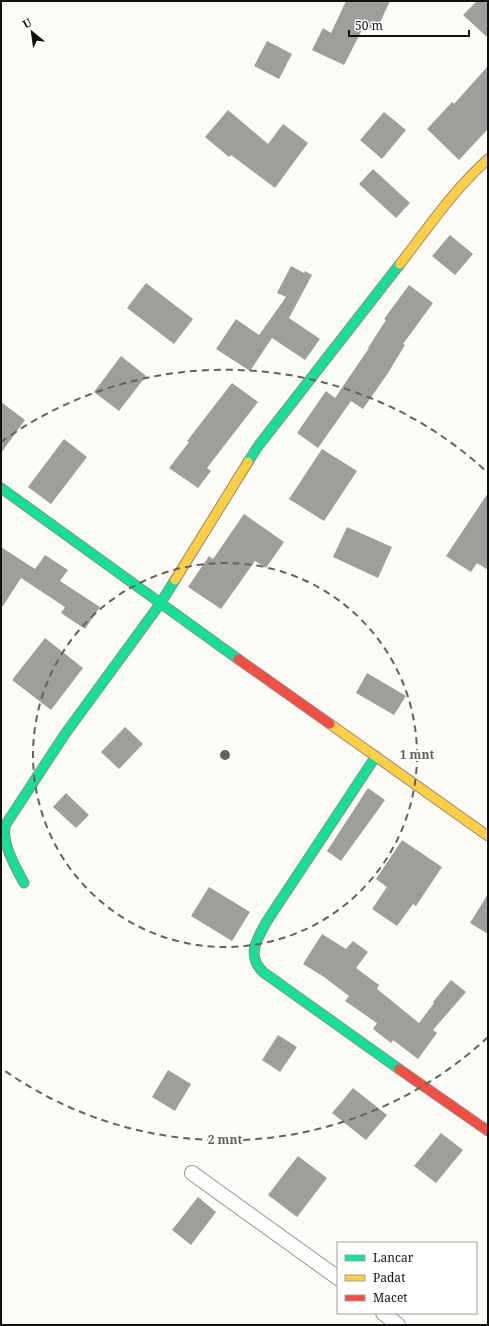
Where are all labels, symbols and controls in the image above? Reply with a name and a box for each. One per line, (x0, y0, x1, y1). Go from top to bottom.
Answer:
north arrow (12, 12, 52, 52)
scale bar (349, 12, 469, 38)
text: U (20, 14, 35, 31)
text: 50 m (355, 17, 383, 34)
text: 1 mnt (400, 746, 434, 763)
centre of rings (218, 748, 232, 762)
text: 2 mnt (208, 1131, 242, 1148)
legend (337, 1242, 477, 1314)
text: Lancar (373, 1249, 414, 1266)
text: Padat (373, 1269, 405, 1286)
text: Macet (373, 1289, 408, 1306)

